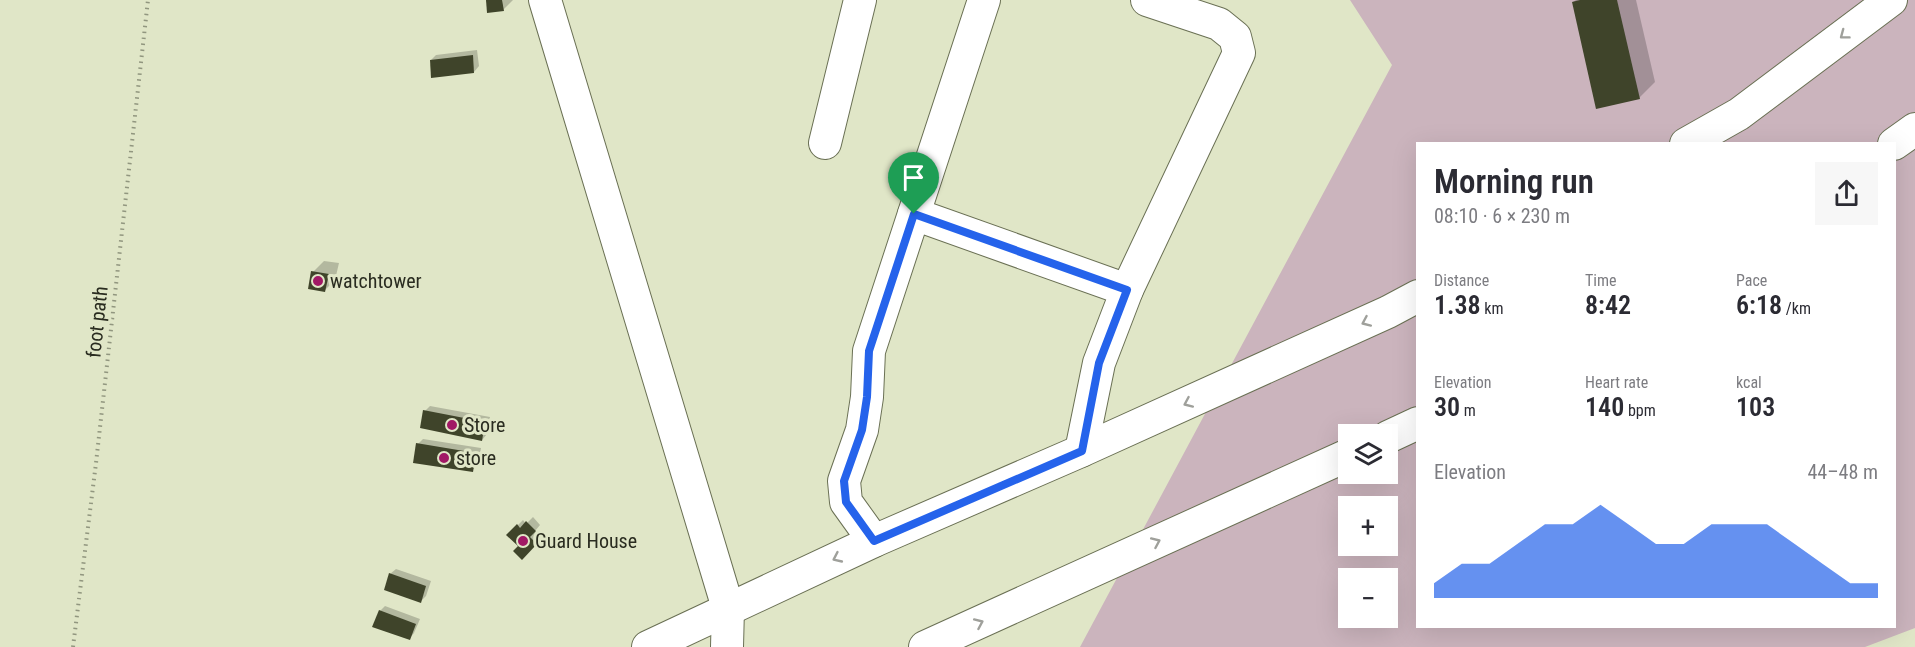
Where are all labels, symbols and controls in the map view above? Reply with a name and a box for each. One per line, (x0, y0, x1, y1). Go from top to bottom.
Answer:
one-way arrow (1840, 28, 1851, 39)
pin (888, 152, 939, 214)
icon: arrive (897, 161, 930, 194)
text: Morning run (1434, 162, 1594, 201)
button: share (1815, 162, 1878, 225)
text: 08:10 · 6 × 230 m (1434, 204, 1570, 228)
place label: watchtower (330, 269, 422, 293)
text: Distance (1434, 271, 1489, 290)
text: Time (1585, 271, 1617, 290)
text: Pace (1736, 271, 1767, 290)
marker: watchtower (311, 274, 325, 288)
street label: foot path (81, 285, 113, 359)
text: 1.38 (1434, 290, 1481, 320)
text: 8:42 (1585, 290, 1631, 320)
text: 6:18 (1736, 290, 1782, 320)
text: km (1481, 299, 1504, 318)
text: /km (1782, 299, 1811, 318)
one-way arrow (1361, 315, 1372, 327)
text: Elevation (1434, 373, 1492, 392)
text: Heart rate (1585, 373, 1648, 392)
text: kcal (1736, 373, 1762, 392)
text: 30 (1434, 392, 1460, 422)
text: 140 (1585, 392, 1624, 422)
text: 103 (1736, 392, 1775, 422)
one-way arrow (1183, 395, 1194, 407)
text: m (1460, 401, 1476, 420)
text: bpm (1624, 401, 1656, 420)
place label: Store (464, 413, 505, 437)
marker: Store (445, 418, 459, 432)
map controls (1338, 424, 1398, 628)
button: layers (1338, 424, 1398, 484)
place label: store (456, 446, 496, 470)
marker: store (437, 451, 451, 465)
text: Elevation (1434, 460, 1506, 484)
text: 44–48 m (1807, 460, 1878, 484)
button: + (1338, 496, 1398, 556)
place label: Guard House (535, 529, 637, 553)
marker: Guard House (516, 534, 530, 548)
one-way arrow (1150, 537, 1161, 549)
one-way arrow (832, 551, 843, 563)
button: − (1338, 568, 1398, 628)
one-way arrow (972, 618, 983, 630)

